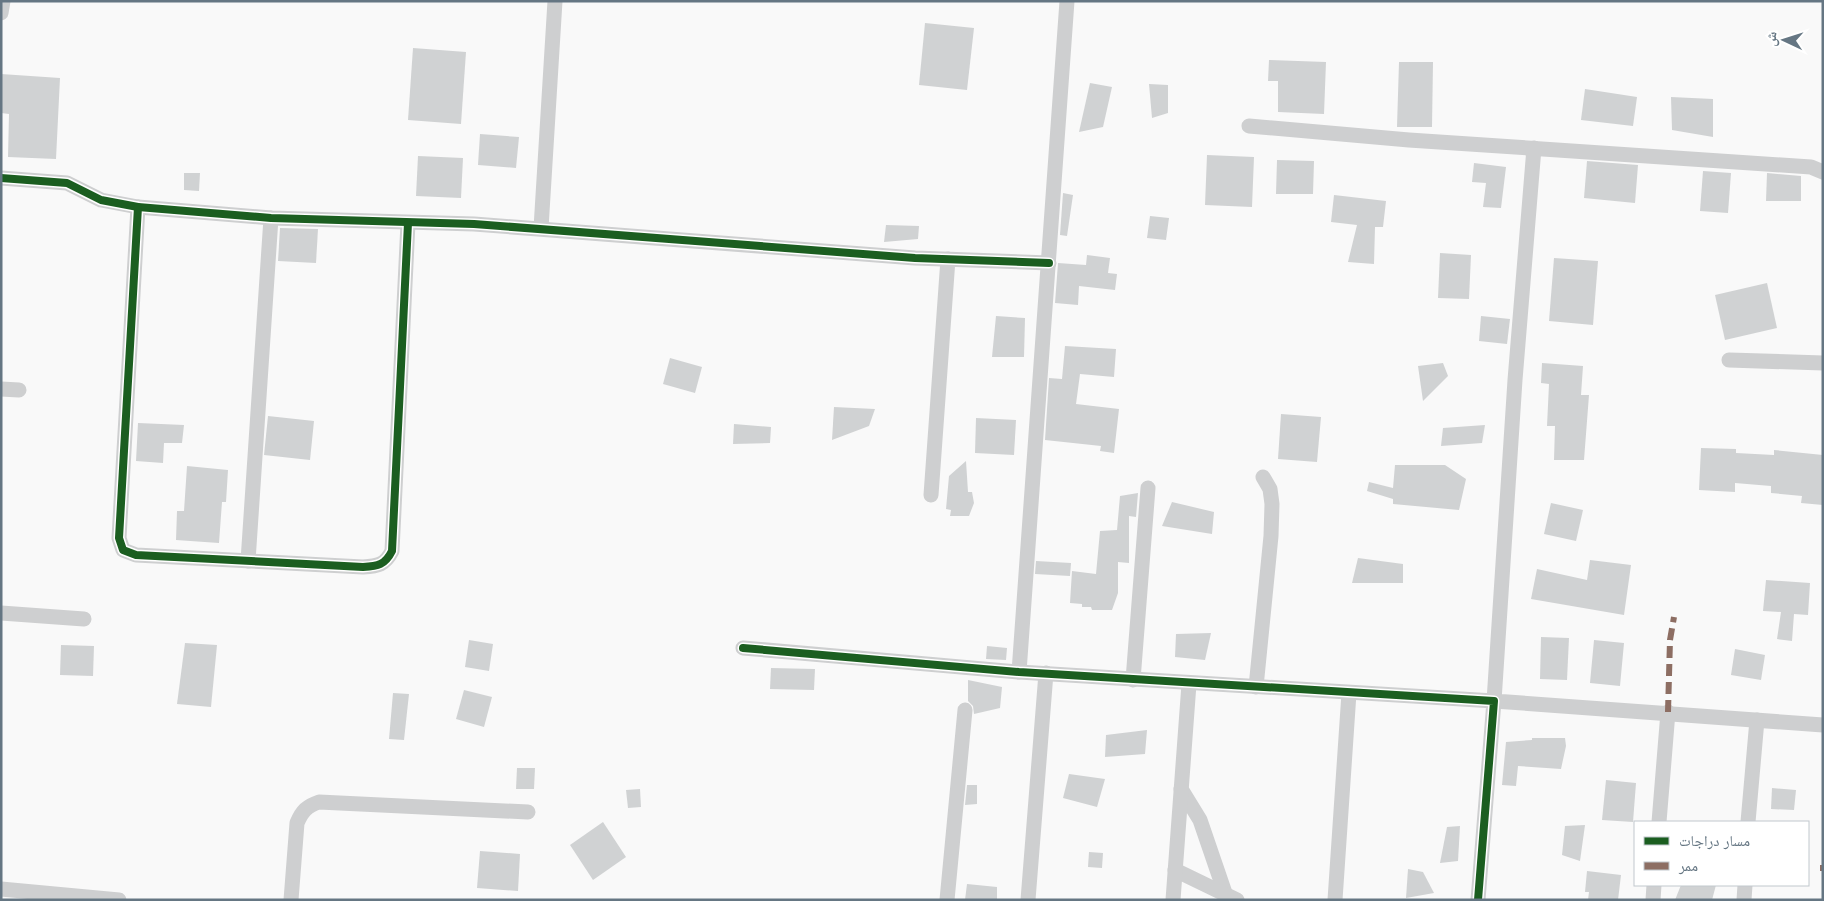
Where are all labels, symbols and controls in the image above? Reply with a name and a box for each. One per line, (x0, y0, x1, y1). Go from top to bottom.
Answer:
north arrow (1759, 15, 1809, 65)
text: ش (1763, 31, 1781, 47)
legend (1634, 821, 1809, 886)
text: مسار دراجات (1679, 832, 1750, 850)
text: ممر (1678, 857, 1698, 875)

